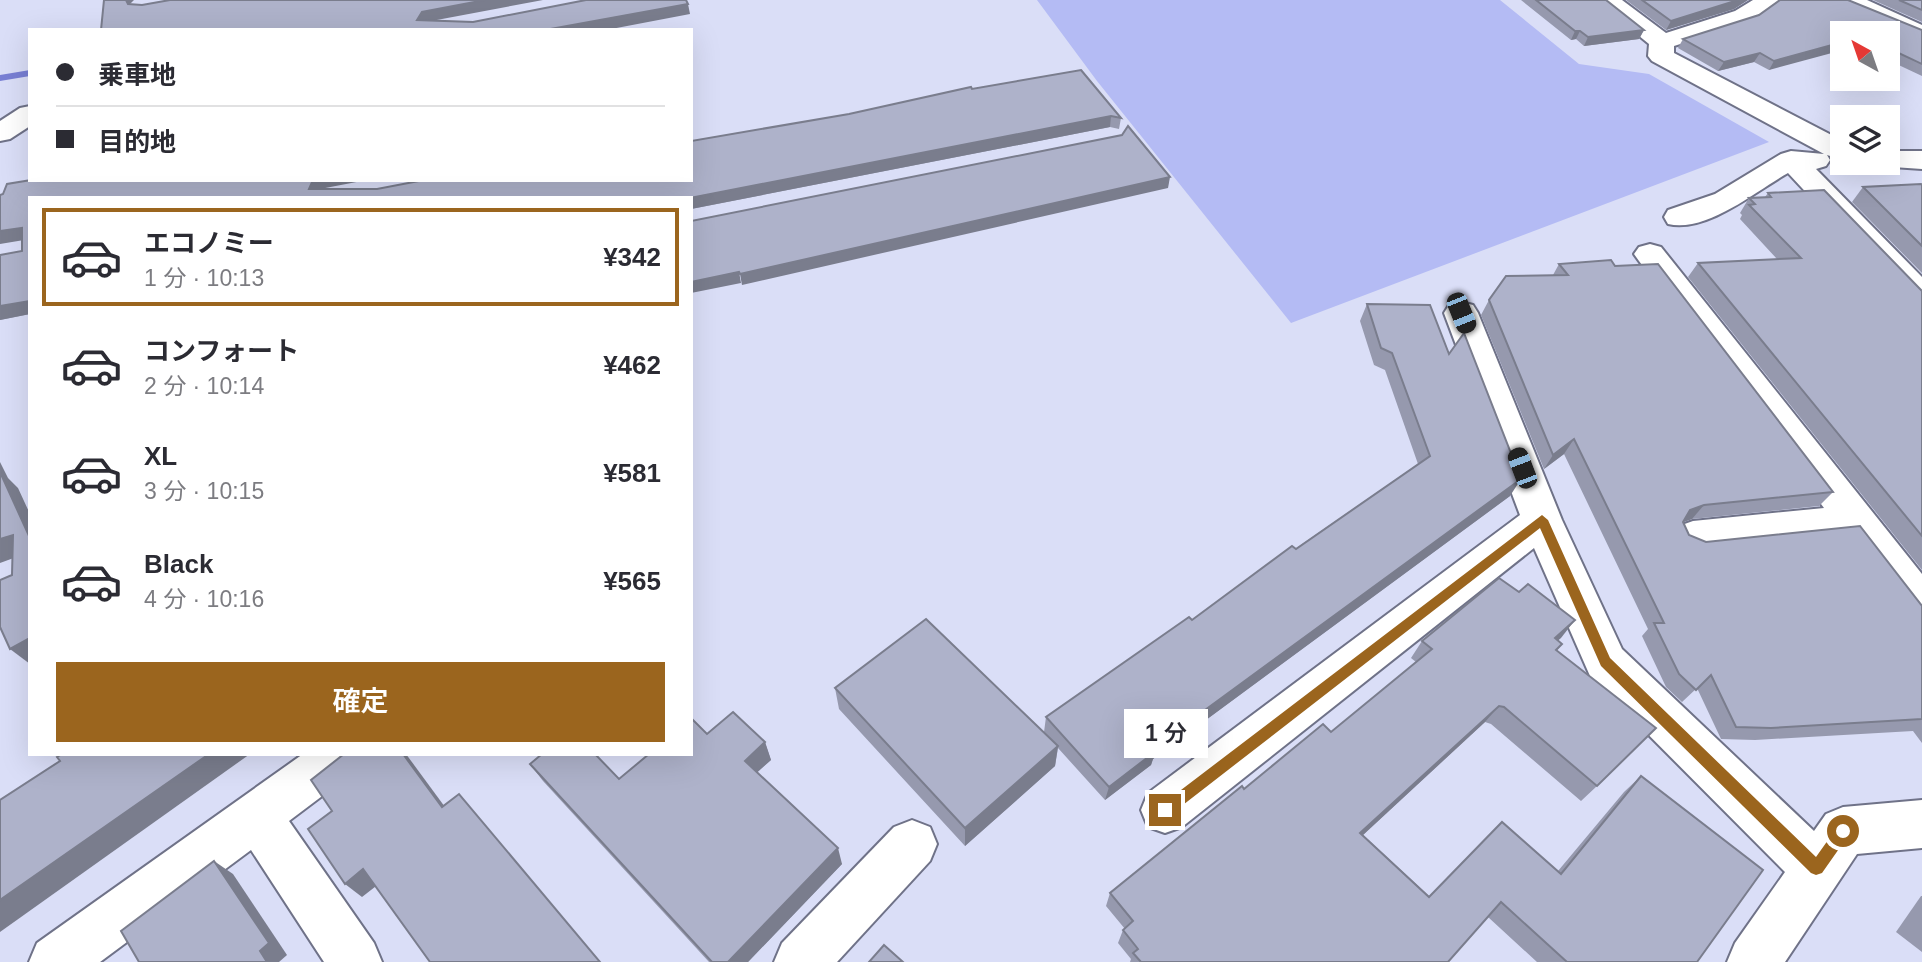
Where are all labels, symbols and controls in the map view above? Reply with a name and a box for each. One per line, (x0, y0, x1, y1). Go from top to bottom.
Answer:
north arrow (1830, 21, 1900, 91)
map controls (1830, 21, 1900, 175)
text: 乗車地 (98, 60, 176, 90)
button: layers (1830, 105, 1900, 175)
text: 目的地 (98, 127, 176, 157)
icon: car (60, 226, 123, 289)
text: エコノミー (144, 228, 274, 258)
text: ¥342 (603, 242, 661, 272)
text: 1 分 · 10:13 (144, 265, 264, 291)
car (1444, 290, 1479, 336)
icon: car (60, 334, 123, 397)
text: コンフォート (144, 336, 299, 366)
text: ¥462 (603, 350, 661, 380)
text: 2 分 · 10:14 (144, 373, 264, 399)
text: XL (144, 441, 177, 471)
icon: car (60, 442, 123, 505)
car (1505, 445, 1540, 491)
text: ¥581 (603, 458, 661, 488)
text: 3 分 · 10:15 (144, 478, 264, 504)
text: Black (144, 549, 213, 579)
icon: car (60, 550, 123, 613)
text: ¥565 (603, 566, 661, 596)
text: 4 分 · 10:16 (144, 586, 264, 612)
button: 確定 (56, 662, 665, 742)
callout: 1 分 (1123, 708, 1207, 758)
text: 1 分 (1145, 720, 1187, 746)
route end (1149, 794, 1181, 826)
route start (1827, 815, 1859, 847)

